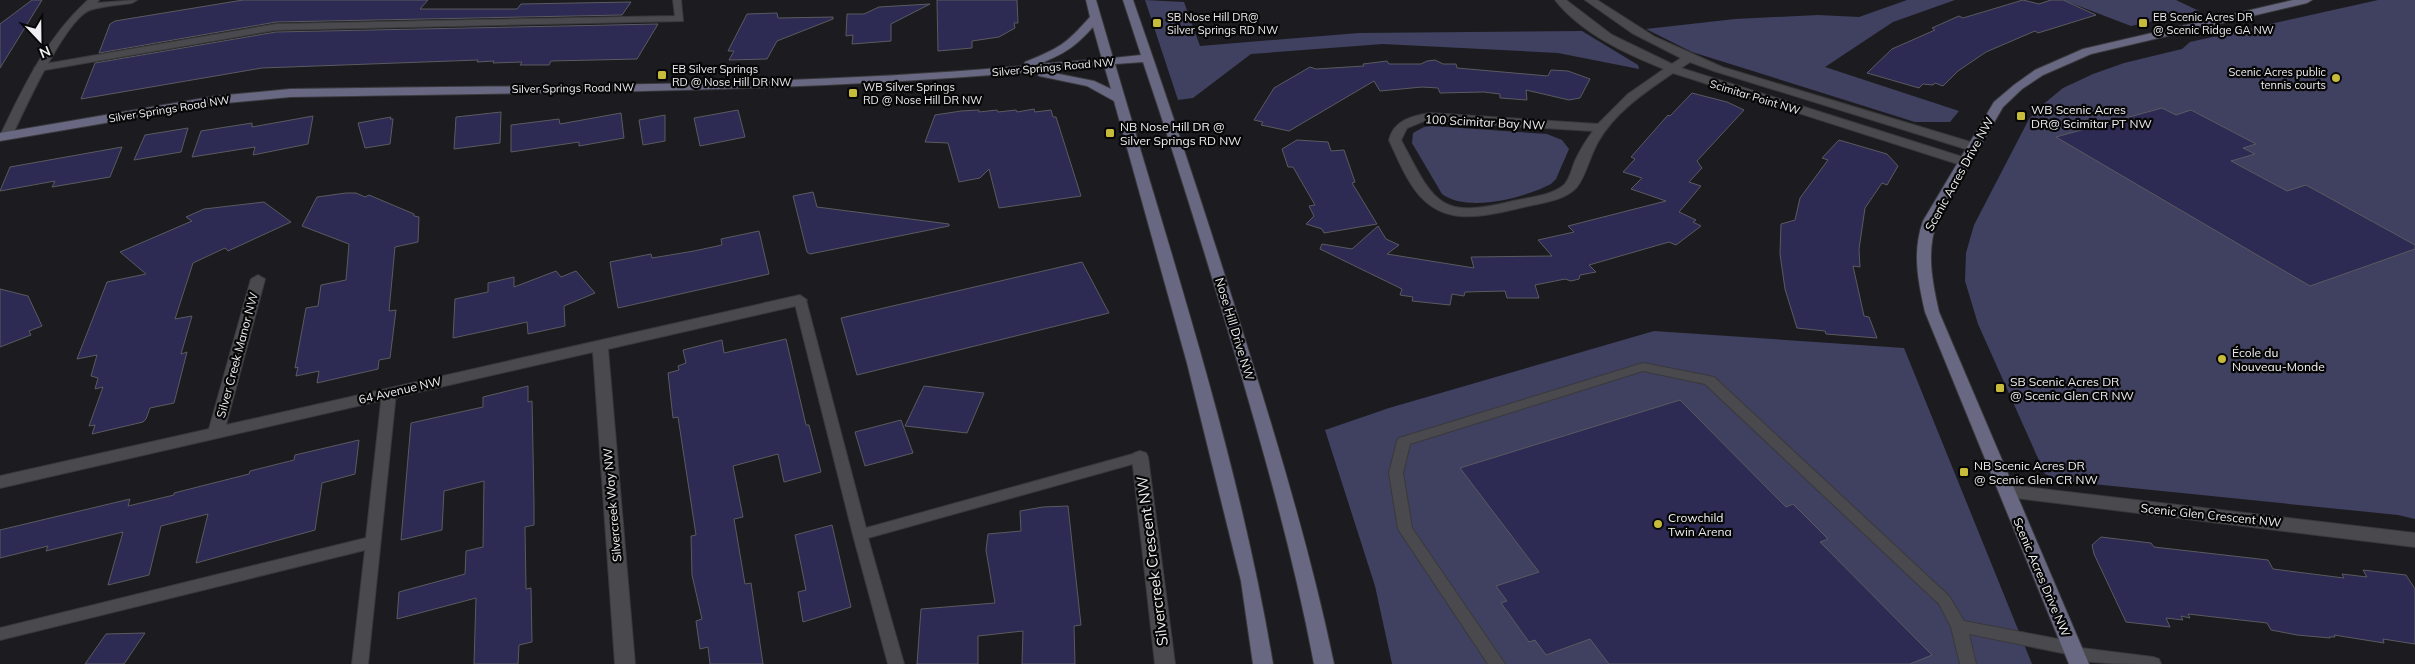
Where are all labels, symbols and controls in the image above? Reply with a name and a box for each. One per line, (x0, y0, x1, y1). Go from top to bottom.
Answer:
place label: SB Nose Hill DR@ Silver Springs RD NW (1167, 10, 1278, 37)
place label: EB Scenic Acres DR @ Scenic Ridge GA NW (2153, 10, 2274, 37)
north arrow (15, 15, 65, 65)
marker: SB Nose Hill DR@ Silver Springs RD NW (1151, 17, 1163, 29)
marker: EB Scenic Acres DR @ Scenic Ridge GA NW (2137, 17, 2149, 29)
text: N (37, 42, 53, 62)
street label: Silver Springs Road NW (991, 55, 1115, 79)
place label: EB Silver Springs RD @ Nose Hill DR NW (672, 62, 791, 89)
place label: Scenic Acres public tennis courts (2229, 65, 2327, 92)
marker: EB Silver Springs RD @ Nose Hill DR NW (656, 69, 668, 81)
marker: Scenic Acres public tennis courts (2330, 72, 2342, 84)
street label: Scimitar Point NW (1708, 77, 1802, 117)
street label: Silver Springs Road NW (512, 80, 634, 96)
place label: WB Silver Springs RD @ Nose Hill DR NW (863, 80, 982, 107)
marker: WB Silver Springs RD @ Nose Hill DR NW (847, 87, 859, 99)
street label: Silver Springs Road NW (107, 93, 231, 125)
place label: WB Scenic Acres DR@ Scimitar PT NW (2031, 102, 2152, 131)
marker: WB Scenic Acres DR@ Scimitar PT NW (2015, 110, 2027, 122)
street label: 100 Scimitar Bay NW (1424, 111, 1546, 133)
street label: Scenic Acres Drive NW (1921, 114, 1997, 234)
place label: NB Nose Hill DR @ Silver Springs RD NW (1120, 119, 1241, 148)
marker: NB Nose Hill DR @ Silver Springs RD NW (1104, 127, 1116, 139)
street label: Nose Hill Drive NW (1212, 276, 1258, 382)
street label: Silver Creek Manor NW (213, 291, 261, 419)
place label: École du Nouveau-Monde (2232, 345, 2325, 374)
marker: École du Nouveau-Monde (2216, 353, 2228, 365)
street label: 64 Avenue NW (357, 373, 443, 407)
place label: SB Scenic Acres DR @ Scenic Glen CR NW (2010, 374, 2134, 403)
marker: SB Scenic Acres DR @ Scenic Glen CR NW (1994, 382, 2006, 394)
street label: Silvercreek Way NW (600, 447, 624, 563)
place label: NB Scenic Acres DR @ Scenic Glen CR NW (1974, 458, 2098, 487)
marker: NB Scenic Acres DR @ Scenic Glen CR NW (1958, 466, 1970, 478)
street label: Silvercreek Crescent NW (1132, 475, 1172, 647)
street label: Scenic Glen Crescent NW (2140, 500, 2282, 530)
place label: Crowchild Twin Arena (1668, 510, 1732, 539)
street label: Scenic Acres Drive NW (2010, 515, 2074, 639)
marker: Crowchild Twin Arena (1652, 518, 1664, 530)

